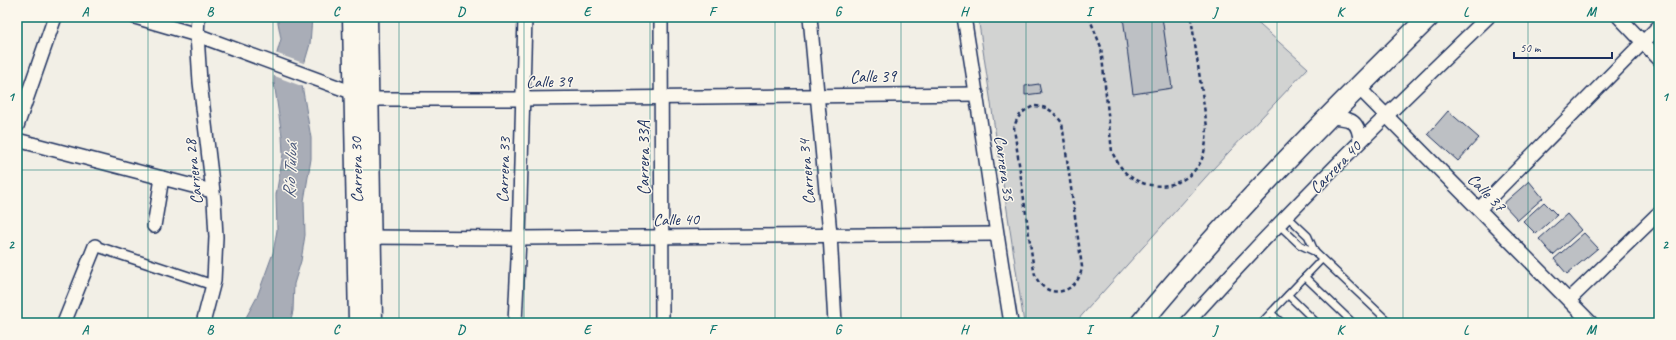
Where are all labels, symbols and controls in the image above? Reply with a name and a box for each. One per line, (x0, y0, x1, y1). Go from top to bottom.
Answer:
text: A (82, 4, 90, 20)
text: B (207, 4, 215, 20)
text: C (333, 4, 341, 20)
text: D (457, 4, 466, 20)
text: E (584, 4, 593, 20)
text: F (709, 4, 718, 20)
text: G (835, 4, 843, 20)
text: H (960, 4, 970, 20)
text: I (1086, 4, 1095, 20)
text: J (1212, 4, 1219, 20)
text: K (1337, 4, 1347, 20)
text: L (1463, 4, 1470, 20)
text: M (1586, 4, 1597, 20)
scale bar (1514, 34, 1612, 60)
text: 50 m (1520, 40, 1542, 56)
street label: Calle 39 (850, 66, 897, 87)
street label: Calle 39 (526, 71, 574, 92)
text: 1 (8, 89, 16, 105)
text: 1 (1662, 89, 1670, 105)
street label: Carrera 33A (633, 119, 654, 195)
street label: Carrera 35 (990, 134, 1020, 203)
street label: Carrera 33 (492, 135, 515, 203)
street label: Carrera 40 (1305, 135, 1367, 198)
street label: Carrera 28 (179, 136, 207, 206)
street label: Carrera 30 (345, 136, 368, 203)
street label: Carrera 34 (793, 136, 820, 206)
water label: Río Tuluá (278, 139, 303, 199)
street label: Calle 37 (1463, 169, 1511, 217)
street label: Calle 40 (653, 209, 701, 230)
text: 2 (8, 237, 15, 253)
text: 2 (1662, 237, 1669, 253)
text: A (82, 322, 90, 338)
text: B (207, 322, 215, 338)
text: C (333, 322, 341, 338)
text: D (457, 322, 466, 338)
text: E (584, 322, 593, 338)
text: F (709, 322, 718, 338)
text: G (835, 322, 843, 338)
text: H (960, 322, 970, 338)
text: I (1086, 322, 1095, 338)
text: J (1212, 322, 1219, 338)
text: K (1337, 322, 1347, 338)
text: L (1463, 322, 1470, 338)
text: M (1586, 322, 1597, 338)

